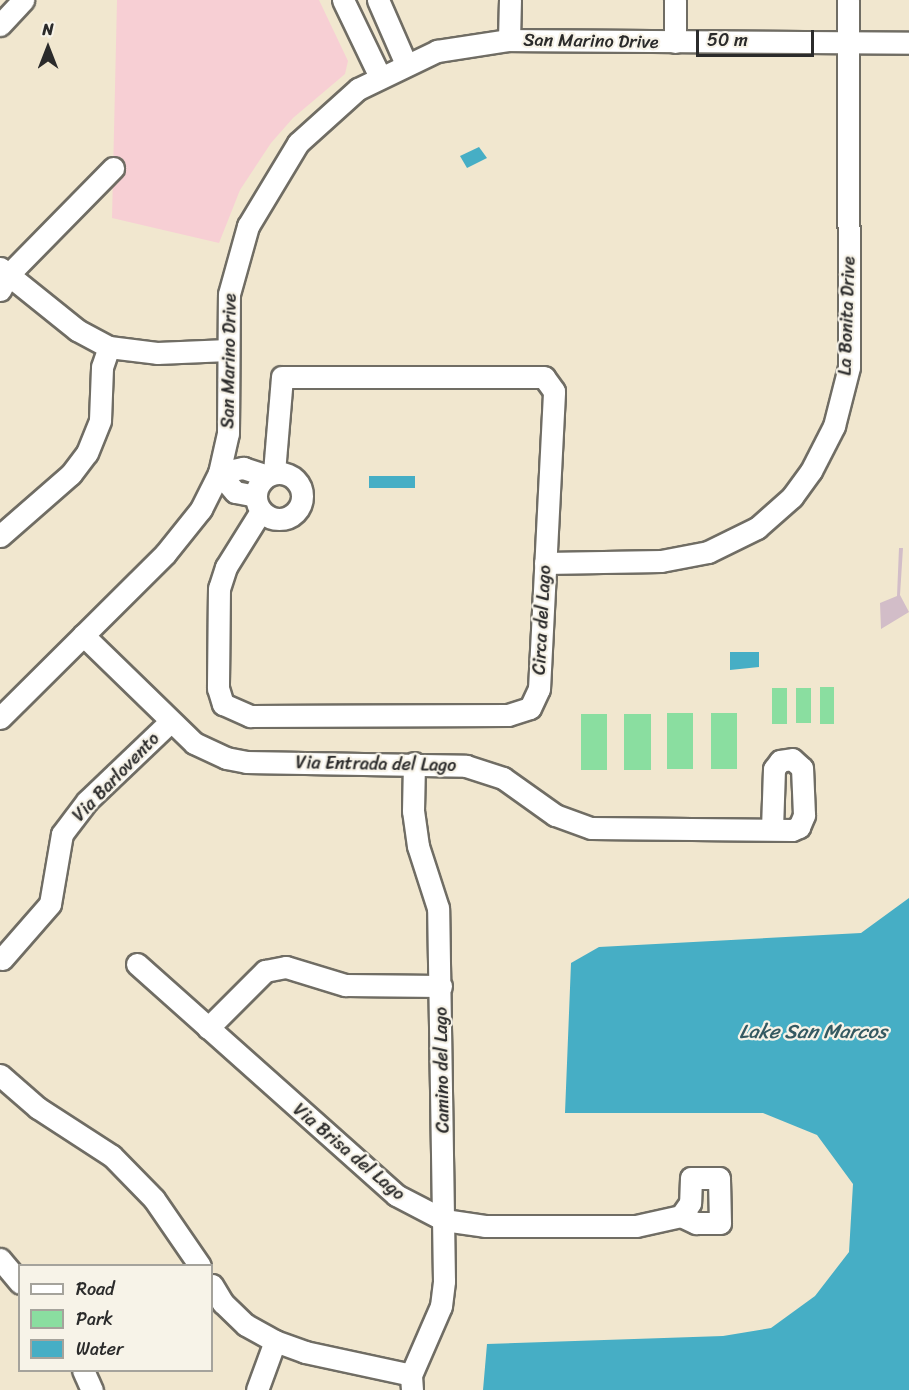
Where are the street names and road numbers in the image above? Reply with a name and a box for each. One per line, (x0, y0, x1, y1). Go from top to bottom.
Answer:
street label: San Marino Drive (523, 29, 659, 53)
street label: La Bonita Drive (834, 256, 860, 376)
street label: San Marino Drive (217, 293, 241, 429)
street label: Circa del Lago (528, 564, 556, 676)
street label: Via Barlovento (68, 728, 164, 826)
street label: Via Entrada del Lago (295, 752, 457, 776)
street label: Camino del Lago (430, 1007, 454, 1133)
street label: Via Brisa del Lago (289, 1099, 409, 1205)

